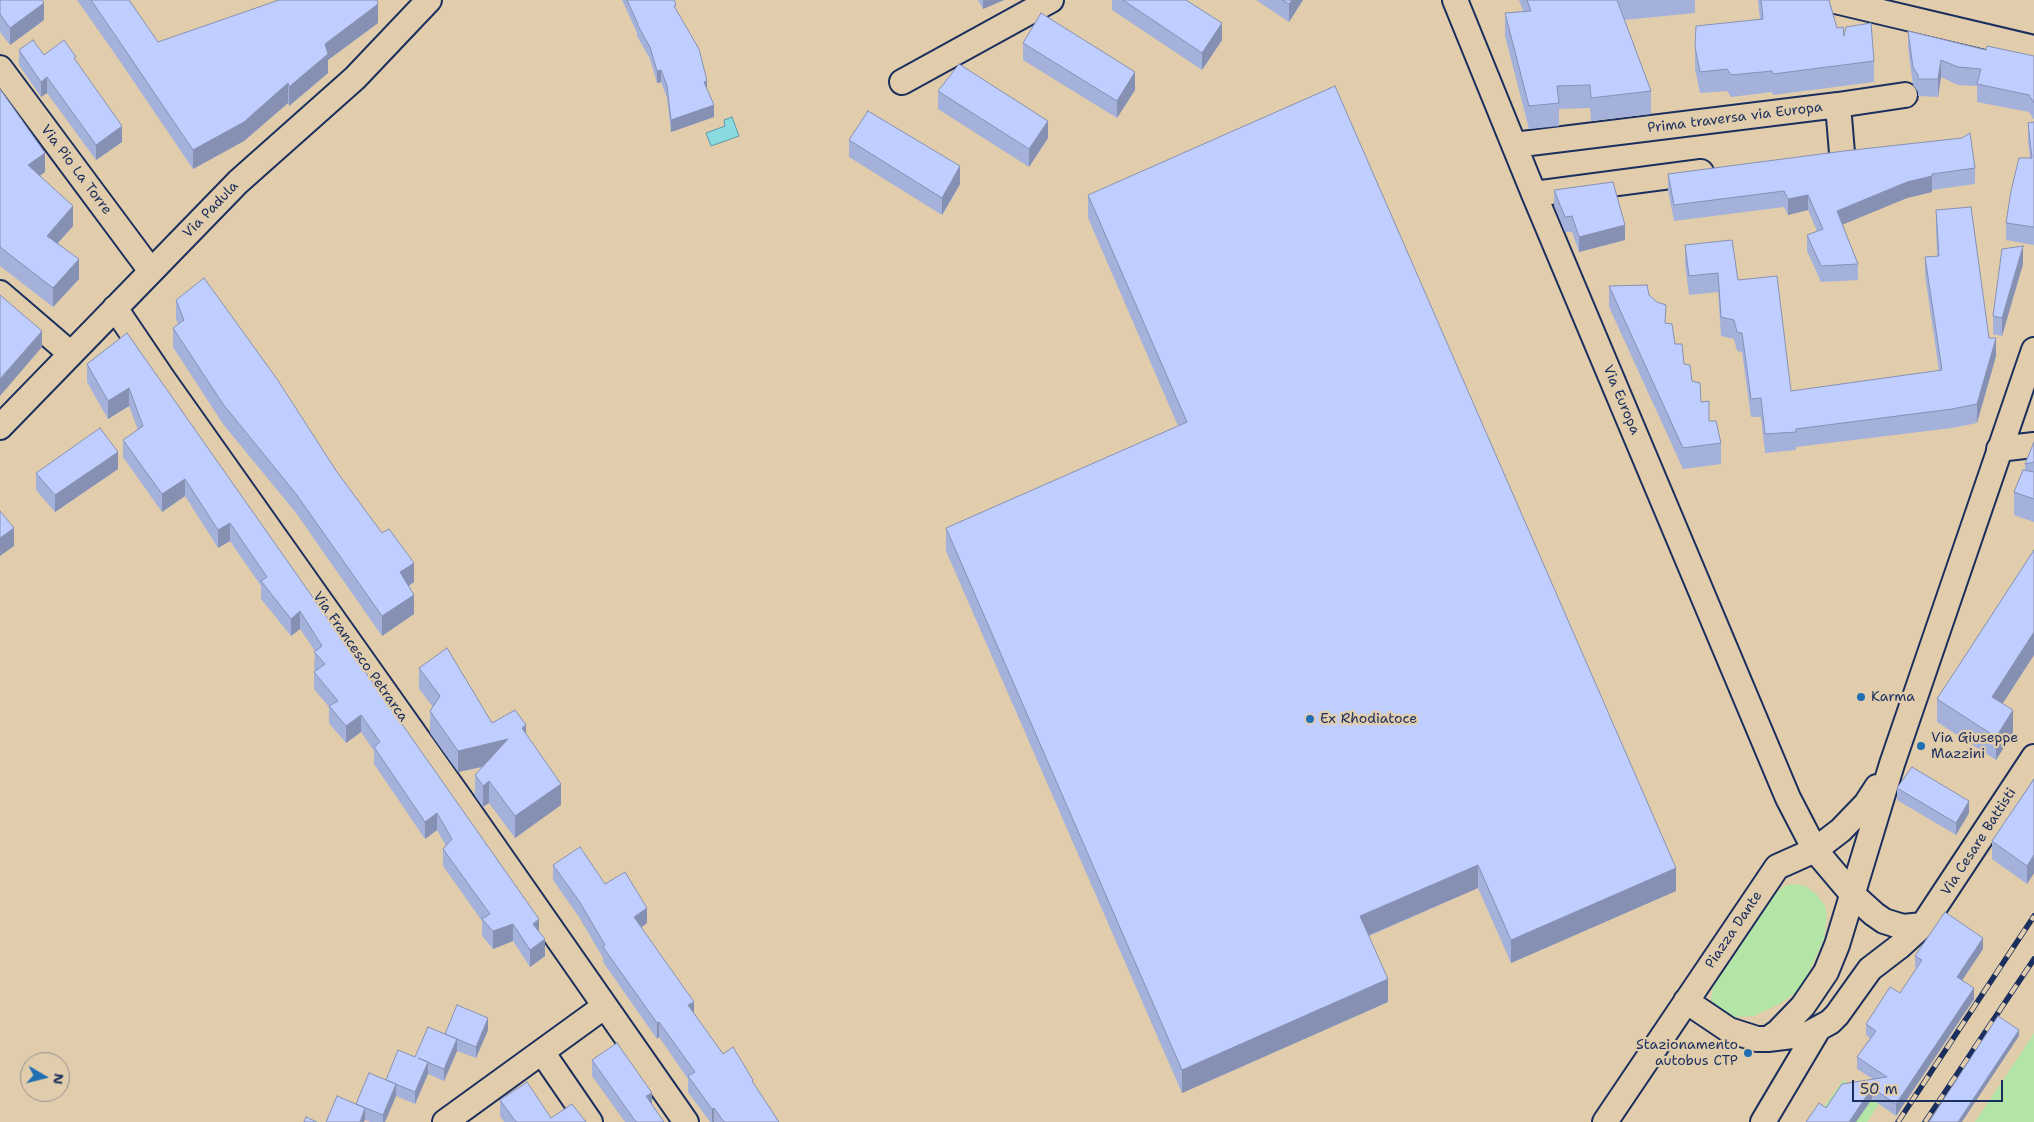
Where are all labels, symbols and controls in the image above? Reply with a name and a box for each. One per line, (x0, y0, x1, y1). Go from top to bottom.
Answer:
street label: Prima traversa via Europa (1647, 99, 1823, 137)
street label: Via Pio La Torre (37, 122, 115, 218)
street label: Via Padula (180, 178, 242, 242)
street label: Via Europa (1599, 363, 1643, 437)
street label: Via Francesco Petrarca (309, 589, 411, 725)
place label: Karma (1871, 689, 1915, 705)
marker: Karma (1855, 691, 1867, 703)
place label: Ex Rhodiatoce (1320, 711, 1417, 727)
marker: Ex Rhodiatoce (1304, 713, 1316, 725)
place label: Via Giuseppe Mazzini (1931, 730, 2018, 762)
marker: Via Giuseppe Mazzini (1915, 740, 1927, 752)
street label: Via Cesare Battisti (1938, 785, 2020, 899)
street label: Piazza Dante (1702, 888, 1766, 972)
place label: Stazionamento autobus CTP (1636, 1037, 1738, 1070)
marker: Stazionamento autobus CTP (1742, 1047, 1754, 1059)
north arrow (20, 1052, 70, 1102)
scale bar (1854, 1070, 2005, 1102)
text: N (49, 1072, 69, 1086)
text: 50 m (1860, 1079, 1898, 1099)

